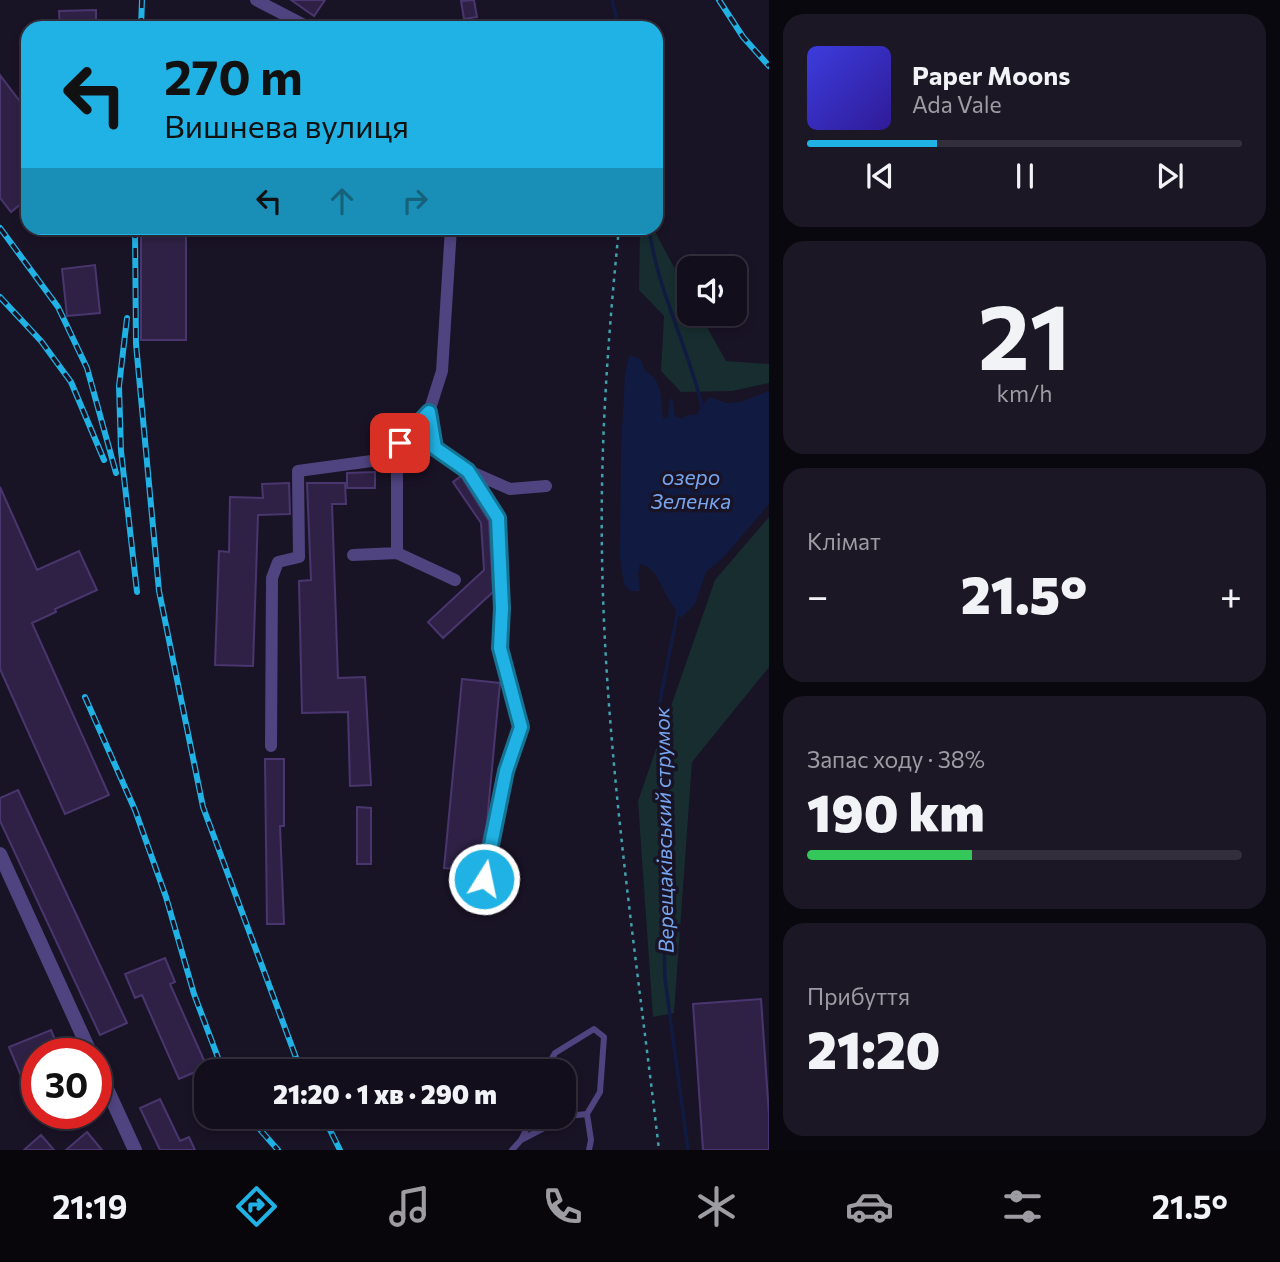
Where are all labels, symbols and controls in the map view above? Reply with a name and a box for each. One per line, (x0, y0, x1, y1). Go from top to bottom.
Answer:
text: 270 m (164, 45, 303, 105)
icon: left (49, 49, 140, 140)
text: Paper Moons (912, 59, 1070, 90)
text: Ada Vale (912, 90, 1002, 118)
text: Вишнева вулиця (164, 105, 409, 145)
icon: previous (861, 157, 899, 195)
icon: pause (1006, 157, 1044, 195)
icon: next (1151, 157, 1189, 195)
icon: left (250, 182, 288, 220)
icon: ahead (323, 182, 361, 220)
icon: right (396, 182, 434, 220)
map controls (677, 256, 747, 326)
button: sound (677, 256, 747, 326)
text: 21 (978, 277, 1071, 389)
text: km/h (997, 379, 1052, 407)
pin (370, 413, 430, 473)
icon: arrive (381, 424, 419, 462)
water label: озеро Зеленка (651, 464, 731, 513)
text: Клімат (807, 527, 881, 555)
text: 21.5° (961, 561, 1087, 625)
text: − (807, 571, 829, 618)
text: + (1220, 571, 1242, 618)
water label: Верещаківський струмок (648, 706, 678, 953)
text: Запас ходу · 38% (807, 745, 985, 773)
text: 190 km (807, 779, 985, 843)
position arrow (447, 842, 521, 916)
text: Прибуття (807, 982, 910, 1010)
text: 21:20 (807, 1016, 940, 1080)
speed limit sign: 30 (21, 1038, 112, 1129)
text: 21:20 · 1 хв · 290 m (273, 1078, 497, 1109)
icon: directions (232, 1182, 281, 1231)
icon: music (385, 1182, 434, 1231)
icon: phone (538, 1182, 587, 1231)
icon: climate (692, 1182, 741, 1231)
icon: car (845, 1182, 894, 1231)
icon: filters (998, 1182, 1047, 1231)
text: 21:19 (52, 1186, 128, 1226)
text: 21.5° (1152, 1186, 1228, 1226)

